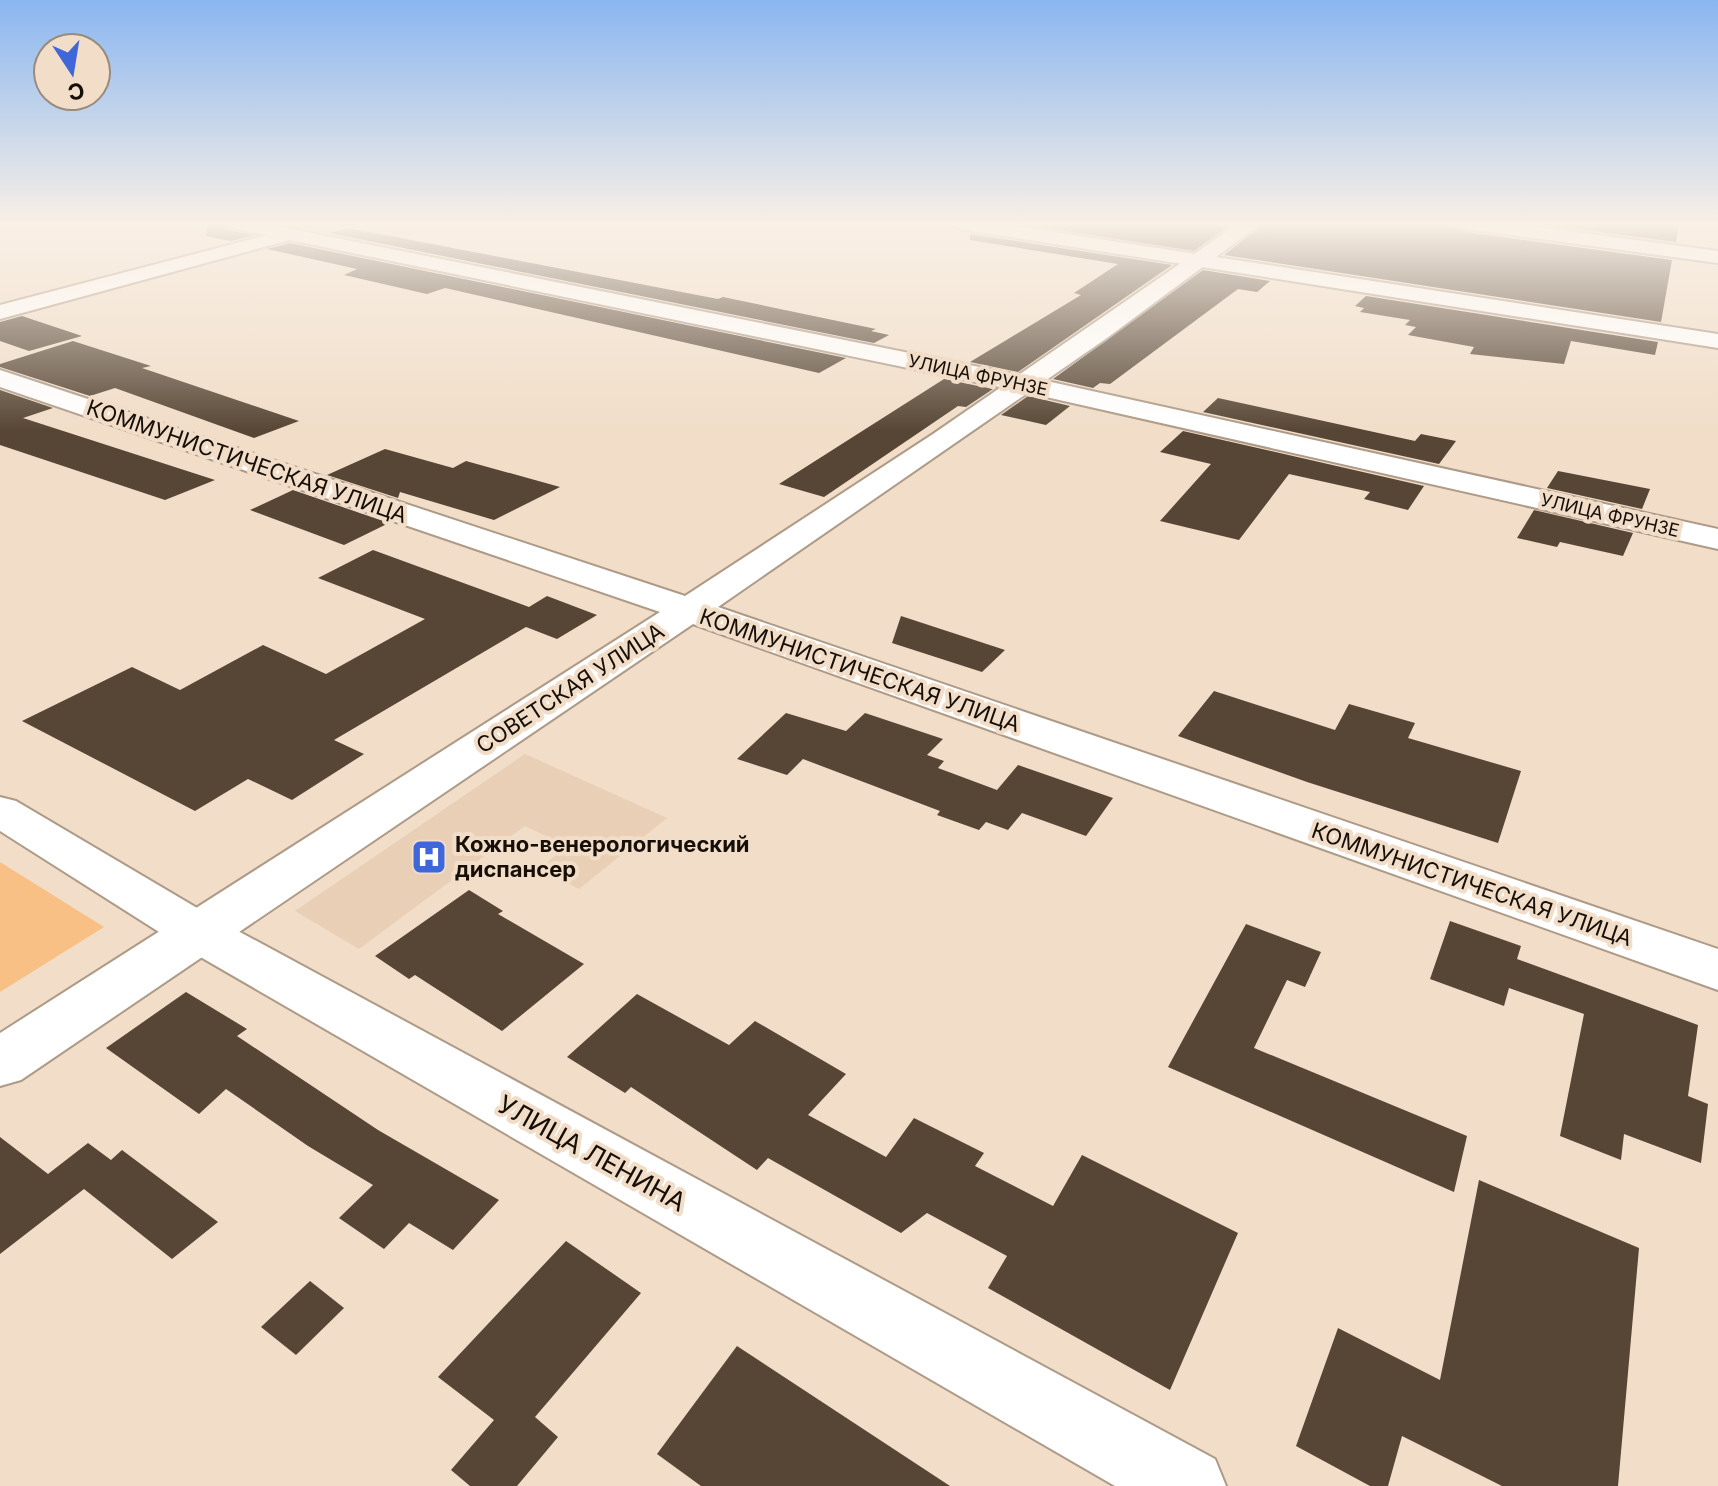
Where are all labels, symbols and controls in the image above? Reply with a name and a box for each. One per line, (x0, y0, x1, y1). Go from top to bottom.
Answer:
north arrow (32, 32, 112, 112)
text: С (65, 77, 87, 106)
street label: УЛИЦА ФРУНЗЕ (906, 350, 1050, 400)
street label: КОММУНИСТИЧЕСКАЯ УЛИЦА (83, 394, 411, 528)
street label: УЛИЦА ФРУНЗЕ (1539, 489, 1681, 541)
street label: КОММУНИСТИЧЕСКАЯ УЛИЦА (696, 603, 1024, 737)
street label: СОВЕТСКАЯ УЛИЦА (471, 618, 669, 758)
street label: КОММУНИСТИЧЕСКАЯ УЛИЦА (1308, 817, 1636, 951)
place label: Кожно-венерологический диспансер (455, 831, 750, 882)
hospital icon: Кожно-венерологический диспансер (410, 838, 448, 876)
street label: УЛИЦА ЛЕНИНА (492, 1088, 692, 1218)

